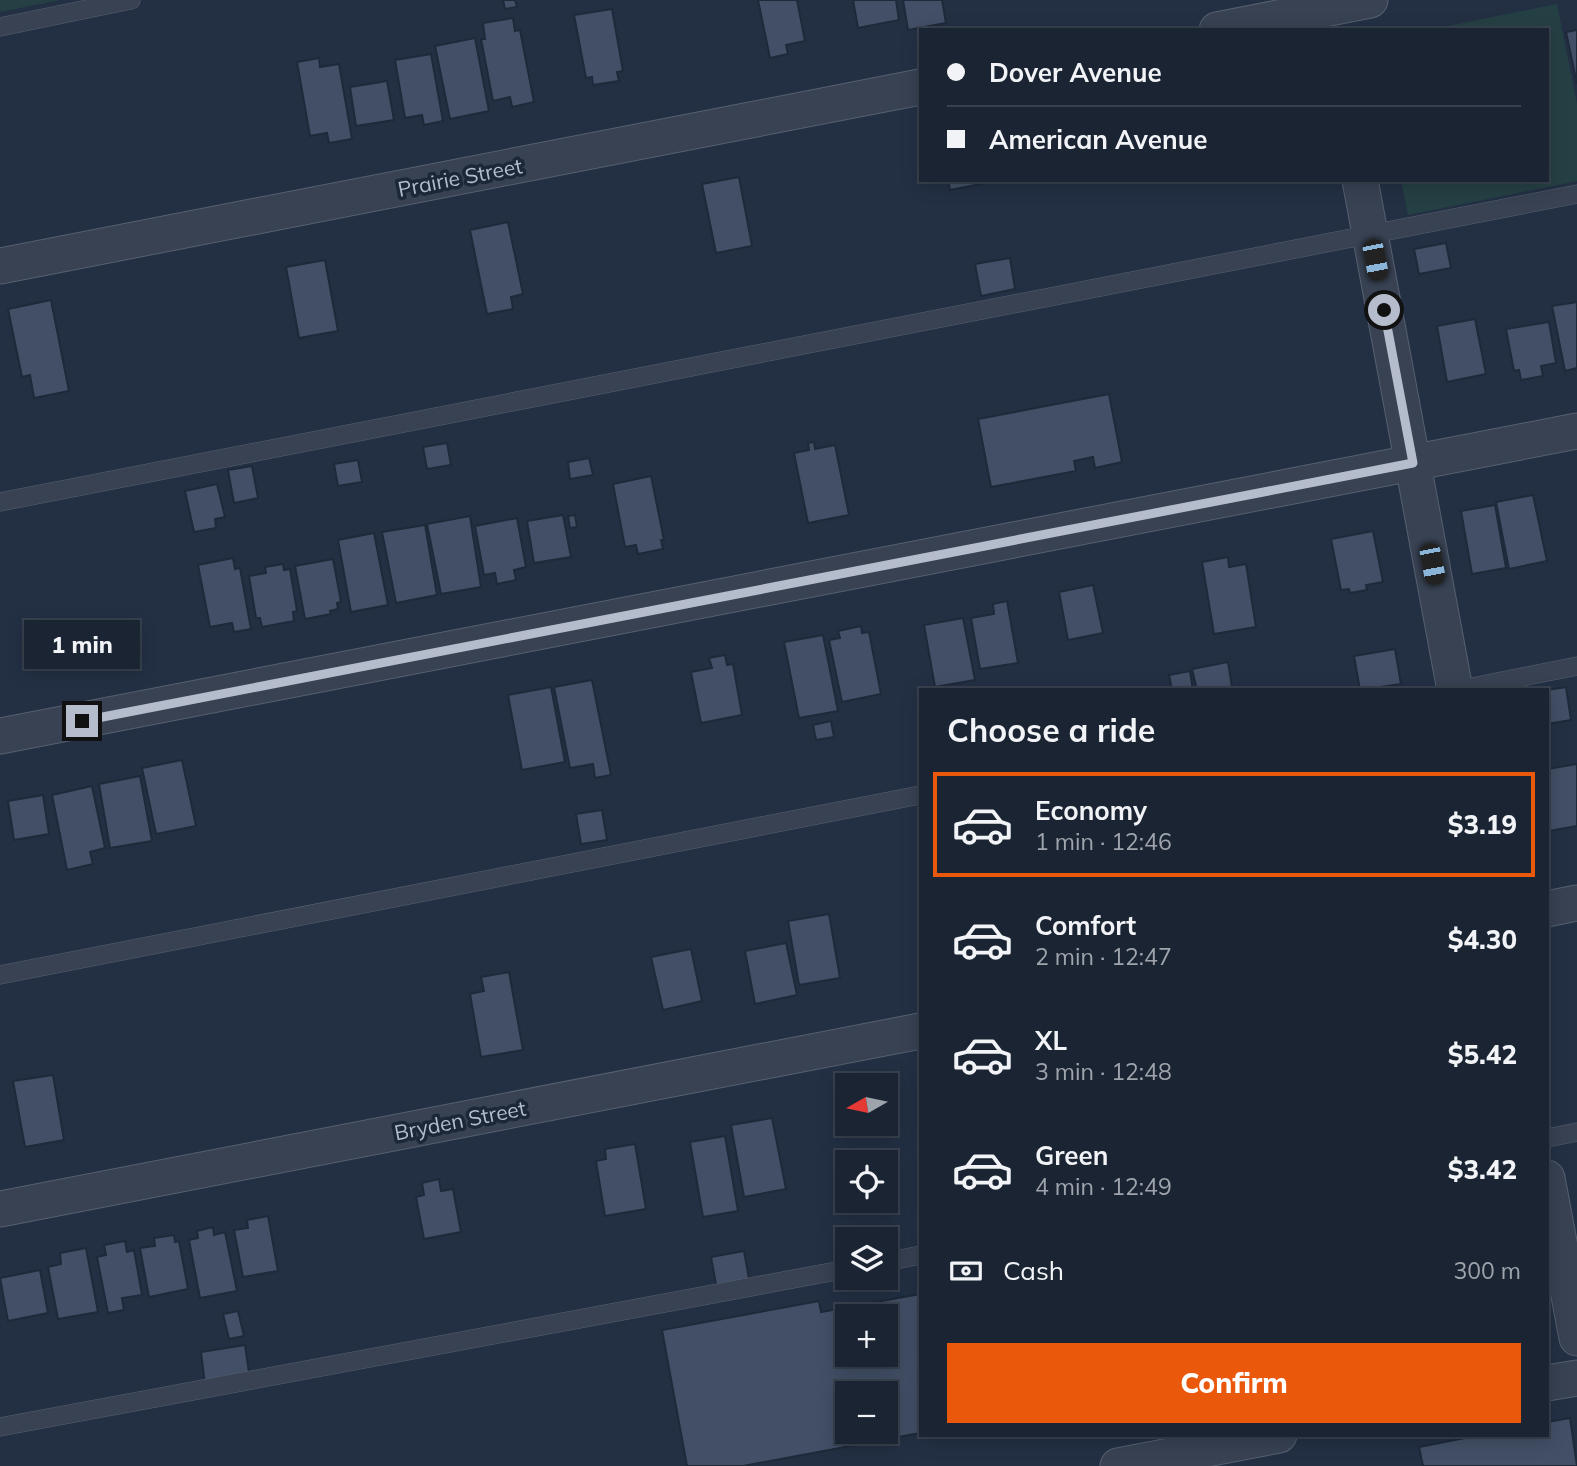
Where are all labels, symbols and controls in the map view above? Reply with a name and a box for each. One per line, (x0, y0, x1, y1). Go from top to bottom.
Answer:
text: Dover Avenue (989, 56, 1162, 89)
text: American Avenue (989, 123, 1207, 156)
street label: Prairie Street (396, 152, 524, 202)
car (1361, 237, 1390, 283)
route start (1368, 294, 1400, 326)
car (1418, 541, 1447, 587)
callout: 1 min (24, 620, 140, 668)
text: 1 min (51, 630, 113, 659)
route end (66, 705, 98, 737)
text: Choose a ride (947, 710, 1155, 750)
icon: car (951, 793, 1014, 856)
text: Economy (1035, 794, 1147, 827)
text: $3.19 (1448, 808, 1517, 841)
text: 1 min · 12:46 (1035, 827, 1172, 856)
icon: car (951, 908, 1014, 971)
text: Comfort (1035, 909, 1136, 942)
text: $4.30 (1448, 923, 1517, 956)
text: 2 min · 12:47 (1035, 942, 1172, 971)
icon: car (951, 1023, 1014, 1086)
text: XL (1035, 1024, 1067, 1057)
text: $5.42 (1448, 1038, 1517, 1071)
text: 3 min · 12:48 (1035, 1057, 1172, 1086)
north arrow (835, 1073, 898, 1136)
map controls (835, 1073, 898, 1444)
street label: Bryden Street (392, 1095, 528, 1145)
icon: car (951, 1138, 1014, 1201)
text: Green (1035, 1139, 1108, 1172)
button: locate (835, 1150, 898, 1213)
text: $3.42 (1448, 1153, 1517, 1186)
text: 4 min · 12:49 (1035, 1172, 1172, 1201)
button: layers (835, 1227, 898, 1290)
icon: cash (947, 1252, 985, 1290)
text: Cash (1003, 1254, 1064, 1287)
text: 300 m (1453, 1256, 1521, 1285)
button: + (835, 1304, 898, 1367)
button: Confirm (947, 1343, 1521, 1423)
button: − (835, 1381, 898, 1444)

